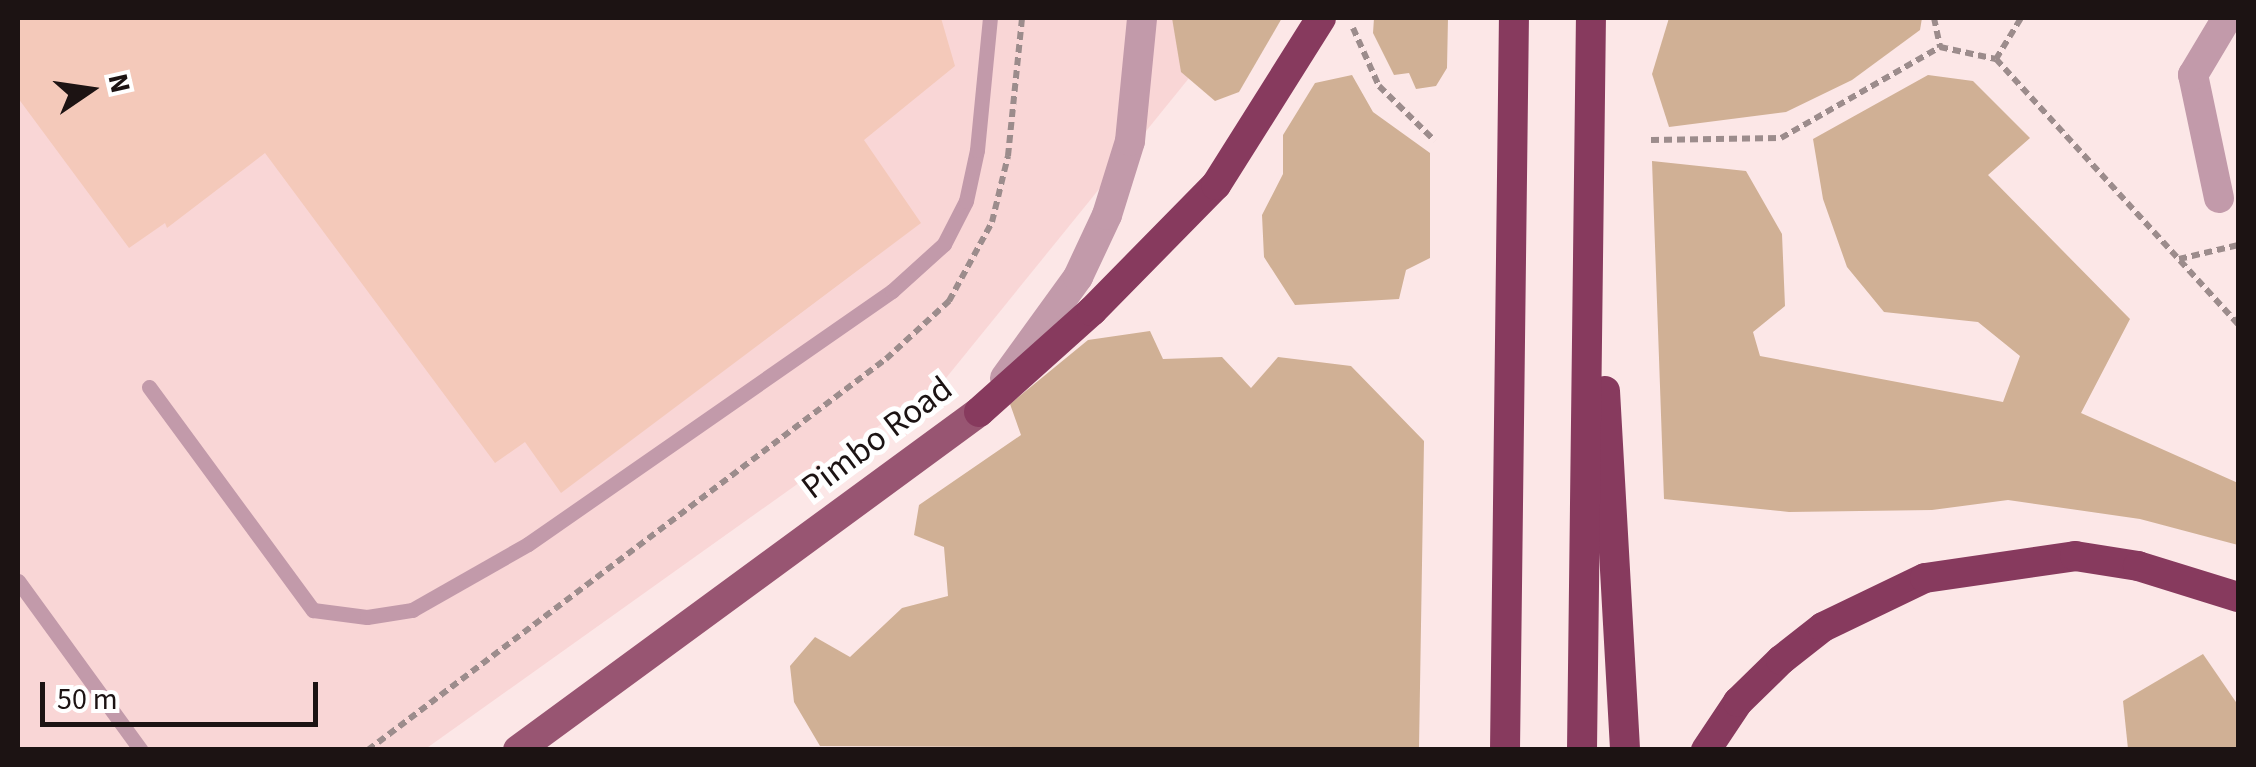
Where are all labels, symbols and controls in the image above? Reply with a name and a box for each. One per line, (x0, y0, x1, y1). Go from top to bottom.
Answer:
north arrow (40, 40, 140, 140)
text: N (98, 70, 141, 97)
street label: Pimbo Road (793, 368, 961, 508)
scale bar (45, 662, 322, 724)
text: 50 m (57, 678, 118, 721)

